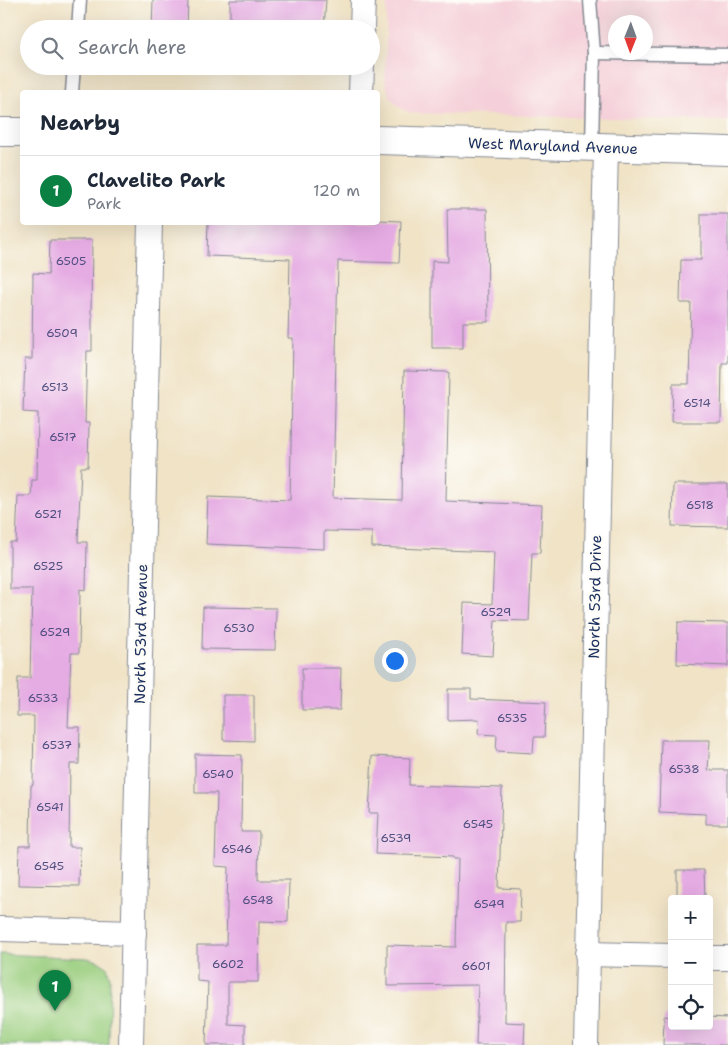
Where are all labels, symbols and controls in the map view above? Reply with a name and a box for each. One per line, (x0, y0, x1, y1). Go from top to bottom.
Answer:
north arrow (608, 15, 653, 60)
search box (20, 20, 380, 75)
icon: search (38, 34, 66, 62)
text: Search here (78, 35, 187, 60)
text: Nearby (40, 109, 120, 137)
street label: West Maryland Avenue (468, 133, 638, 159)
text: Clavelito Park (87, 168, 226, 193)
text: 1 (52, 180, 60, 201)
text: 120 m (313, 180, 360, 201)
text: Park (87, 193, 121, 214)
house number: 6505 (56, 253, 86, 269)
house number: 6509 (46, 325, 78, 341)
house number: 6513 (41, 379, 69, 395)
house number: 6514 (683, 395, 711, 411)
house number: 6517 (49, 429, 77, 445)
house number: 6518 (686, 497, 714, 513)
house number: 6521 (34, 506, 62, 522)
street label: North 53rd Drive (584, 535, 606, 659)
house number: 6525 (33, 558, 63, 574)
street label: North 53rd Avenue (130, 564, 152, 704)
house number: 6529 (481, 604, 511, 620)
house number: 6530 (223, 620, 255, 636)
house number: 6529 (40, 624, 70, 640)
your location (382, 648, 408, 674)
house number: 6533 (28, 690, 58, 706)
house number: 6535 (497, 710, 527, 726)
house number: 6537 (42, 737, 72, 753)
house number: 6538 (668, 761, 700, 777)
house number: 6540 (202, 766, 234, 782)
house number: 6541 (36, 799, 64, 815)
house number: 6545 (463, 816, 493, 832)
house number: 6539 (381, 830, 411, 846)
house number: 6546 (221, 841, 253, 857)
house number: 6545 (34, 858, 64, 874)
house number: 6548 (242, 892, 274, 908)
map controls (668, 895, 713, 1030)
button: + (668, 895, 713, 940)
house number: 6549 (473, 896, 505, 912)
button: − (668, 940, 713, 985)
house number: 6602 (212, 956, 244, 972)
house number: 6601 (461, 958, 491, 974)
pin: 1 (39, 970, 71, 1011)
button: locate (668, 985, 713, 1030)

